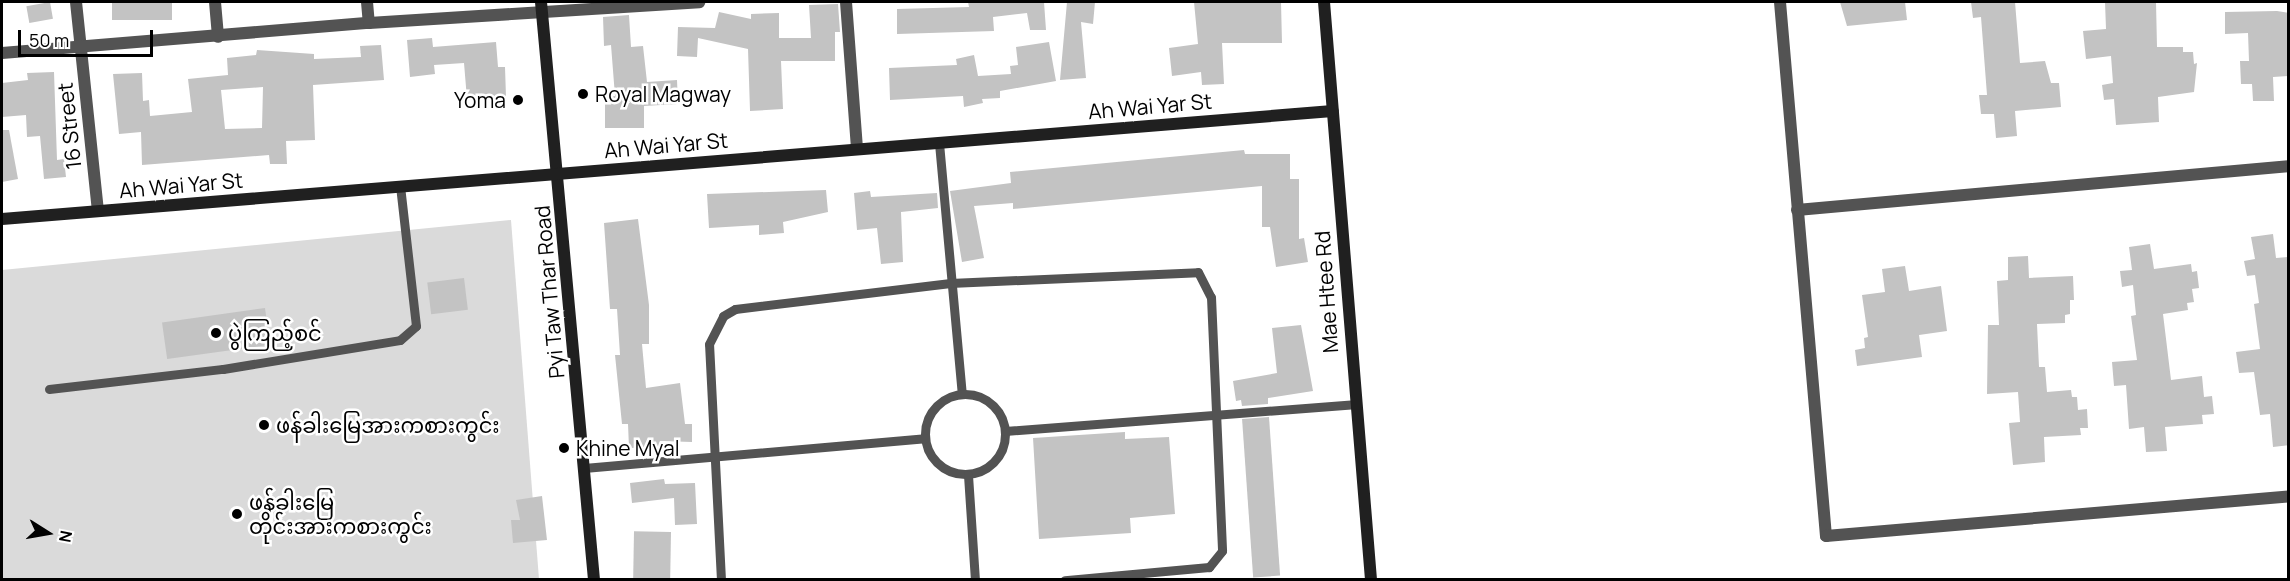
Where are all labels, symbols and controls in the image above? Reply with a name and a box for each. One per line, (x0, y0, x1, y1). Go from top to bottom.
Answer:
scale bar (21, 18, 156, 56)
text: 50 m (29, 28, 69, 52)
street label: 16 Street (52, 81, 86, 171)
place label: Royal Magway (595, 81, 731, 107)
place label: Yoma (454, 87, 506, 113)
marker: Royal Magway (576, 87, 590, 101)
street label: Ah Wai Yar St (1087, 88, 1213, 124)
marker: Yoma (511, 93, 525, 107)
street label: Ah Wai Yar St (603, 127, 729, 163)
street label: Ah Wai Yar St (118, 167, 244, 203)
street label: Pyi Taw Thar Road (529, 204, 569, 380)
street label: Mae Htee Rd (1309, 230, 1343, 354)
place label: ပွဲကြည့်စင် (228, 320, 322, 346)
marker: ပွဲကြည့်စင် (209, 326, 223, 340)
place label: ဖန်ခါးမြေအားကစားကွင်း (276, 412, 500, 438)
marker: ဖန်ခါးမြေအားကစားကွင်း (257, 418, 271, 432)
place label: Khine Myal (576, 435, 680, 461)
marker: Khine Myal (557, 441, 571, 455)
place label: ဖန်ခါးမြေ တိုင်းအားကစားကွင်း (249, 489, 432, 539)
north arrow (18, 503, 78, 563)
marker: ဖန်ခါးမြေ တိုင်းအားကစားကွင်း (230, 507, 244, 521)
text: N (54, 529, 78, 544)

